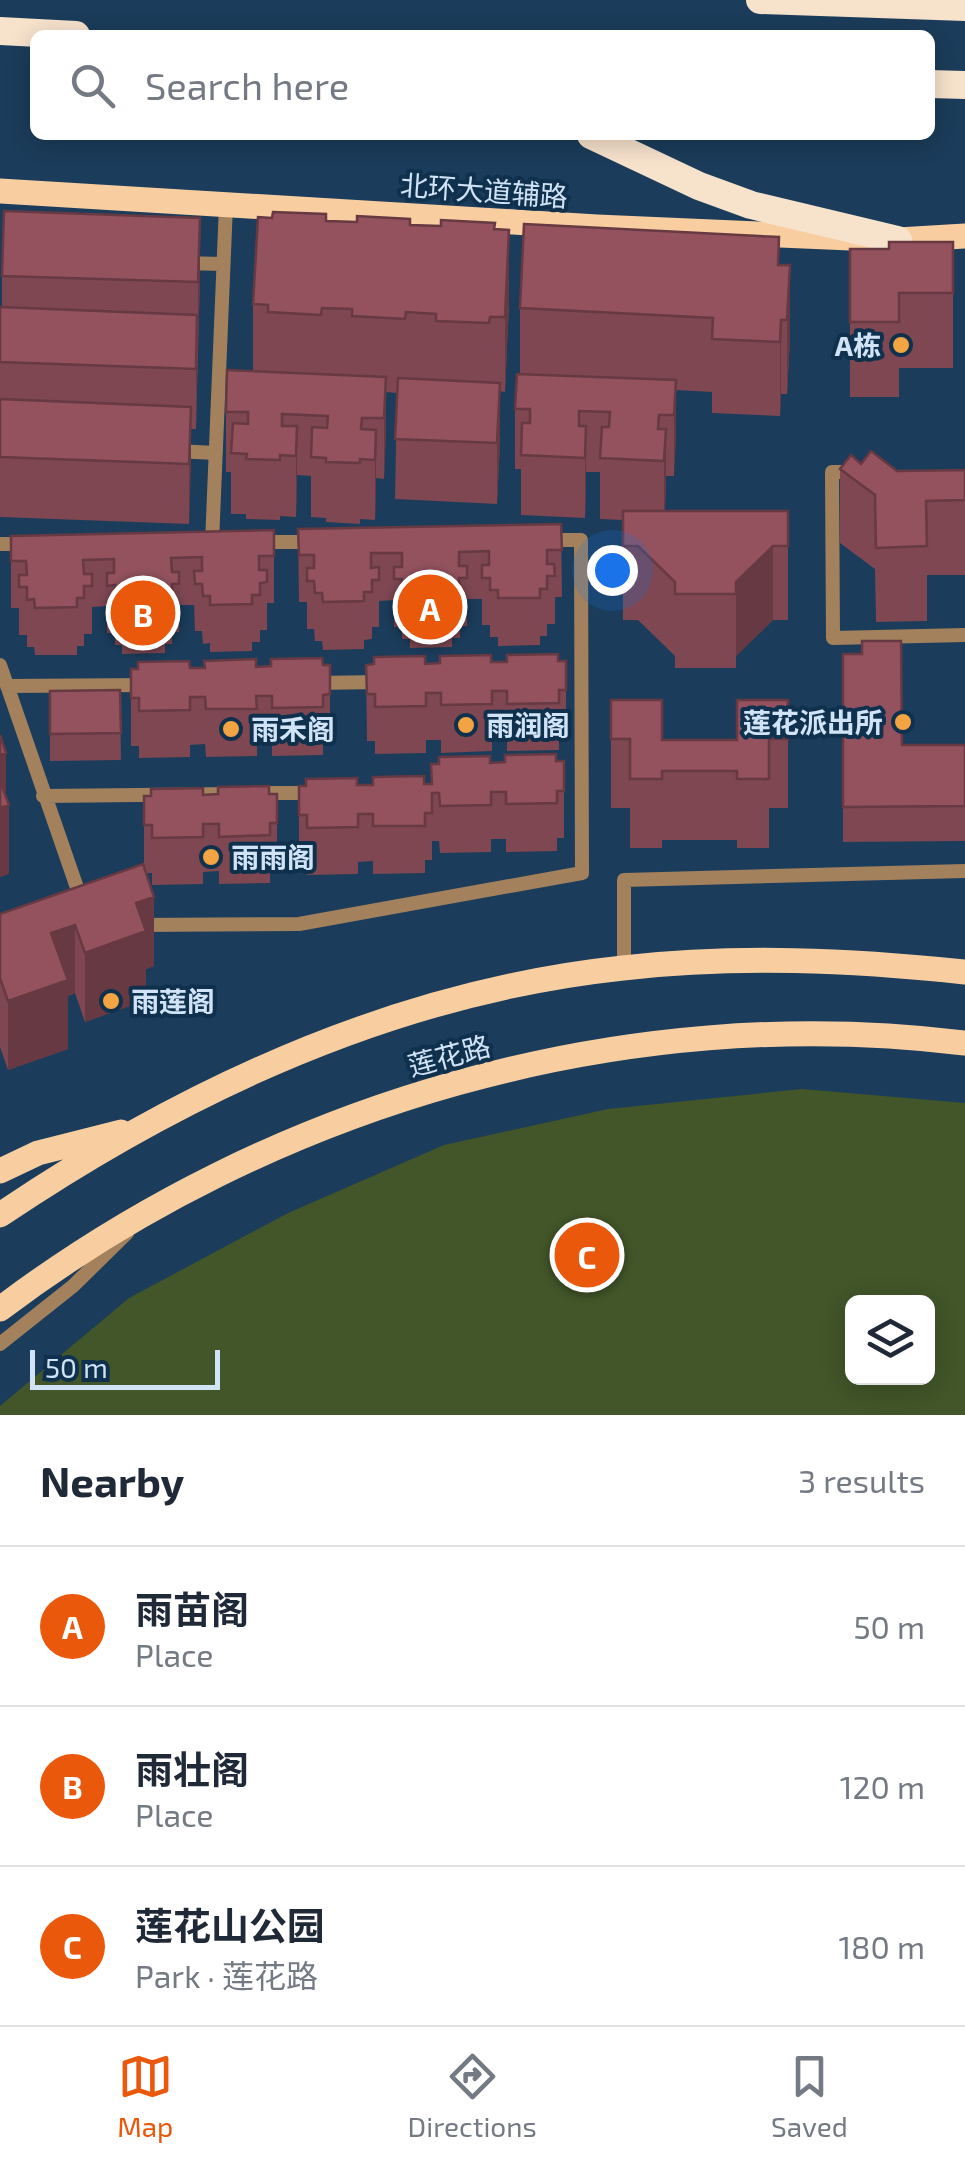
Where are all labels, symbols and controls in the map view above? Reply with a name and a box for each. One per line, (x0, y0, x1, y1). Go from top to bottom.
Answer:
search box (30, 30, 935, 140)
icon: search (65, 58, 120, 113)
text: Search here (145, 62, 349, 108)
street label: 北环大道辅路 (399, 167, 569, 213)
place label: A栋 (835, 328, 881, 362)
marker: A栋 (890, 334, 912, 356)
your location (587, 545, 638, 596)
pin: A (398, 570, 462, 644)
pin: B (110, 576, 176, 650)
place label: 莲花派出所 (743, 705, 883, 739)
place label: 雨润阁 (486, 708, 570, 742)
marker: 莲花派出所 (892, 711, 914, 733)
place label: 雨禾阁 (251, 712, 335, 746)
marker: 雨润阁 (455, 714, 477, 736)
marker: 雨禾阁 (220, 718, 242, 740)
place label: 雨雨阁 (231, 840, 315, 874)
marker: 雨雨阁 (200, 846, 222, 868)
place label: 雨莲阁 (131, 984, 215, 1018)
marker: 雨莲阁 (100, 990, 122, 1012)
street label: 莲花路 (404, 1028, 494, 1082)
pin: C (554, 1218, 620, 1292)
map controls (845, 1295, 935, 1385)
button: layers (845, 1295, 935, 1385)
scale bar (30, 1345, 220, 1390)
text: 50 m (45, 1350, 108, 1384)
text: Nearby (40, 1455, 184, 1505)
text: 3 results (798, 1461, 925, 1499)
text: 雨苗阁 (135, 1586, 249, 1632)
text: A (62, 1607, 83, 1645)
text: 50 m (853, 1607, 925, 1645)
text: Place (135, 1635, 214, 1673)
text: 雨壮阁 (135, 1746, 249, 1792)
text: B (62, 1767, 83, 1805)
text: 120 m (840, 1767, 925, 1805)
text: Place (135, 1795, 214, 1833)
text: 莲花山公园 (135, 1902, 325, 1948)
text: C (63, 1927, 82, 1965)
text: 180 m (838, 1927, 925, 1965)
text: Park · 莲花路 (135, 1956, 318, 1994)
tab: Map (117, 2049, 173, 2143)
tab: Directions (408, 2049, 537, 2143)
tab: Saved (771, 2049, 848, 2143)

